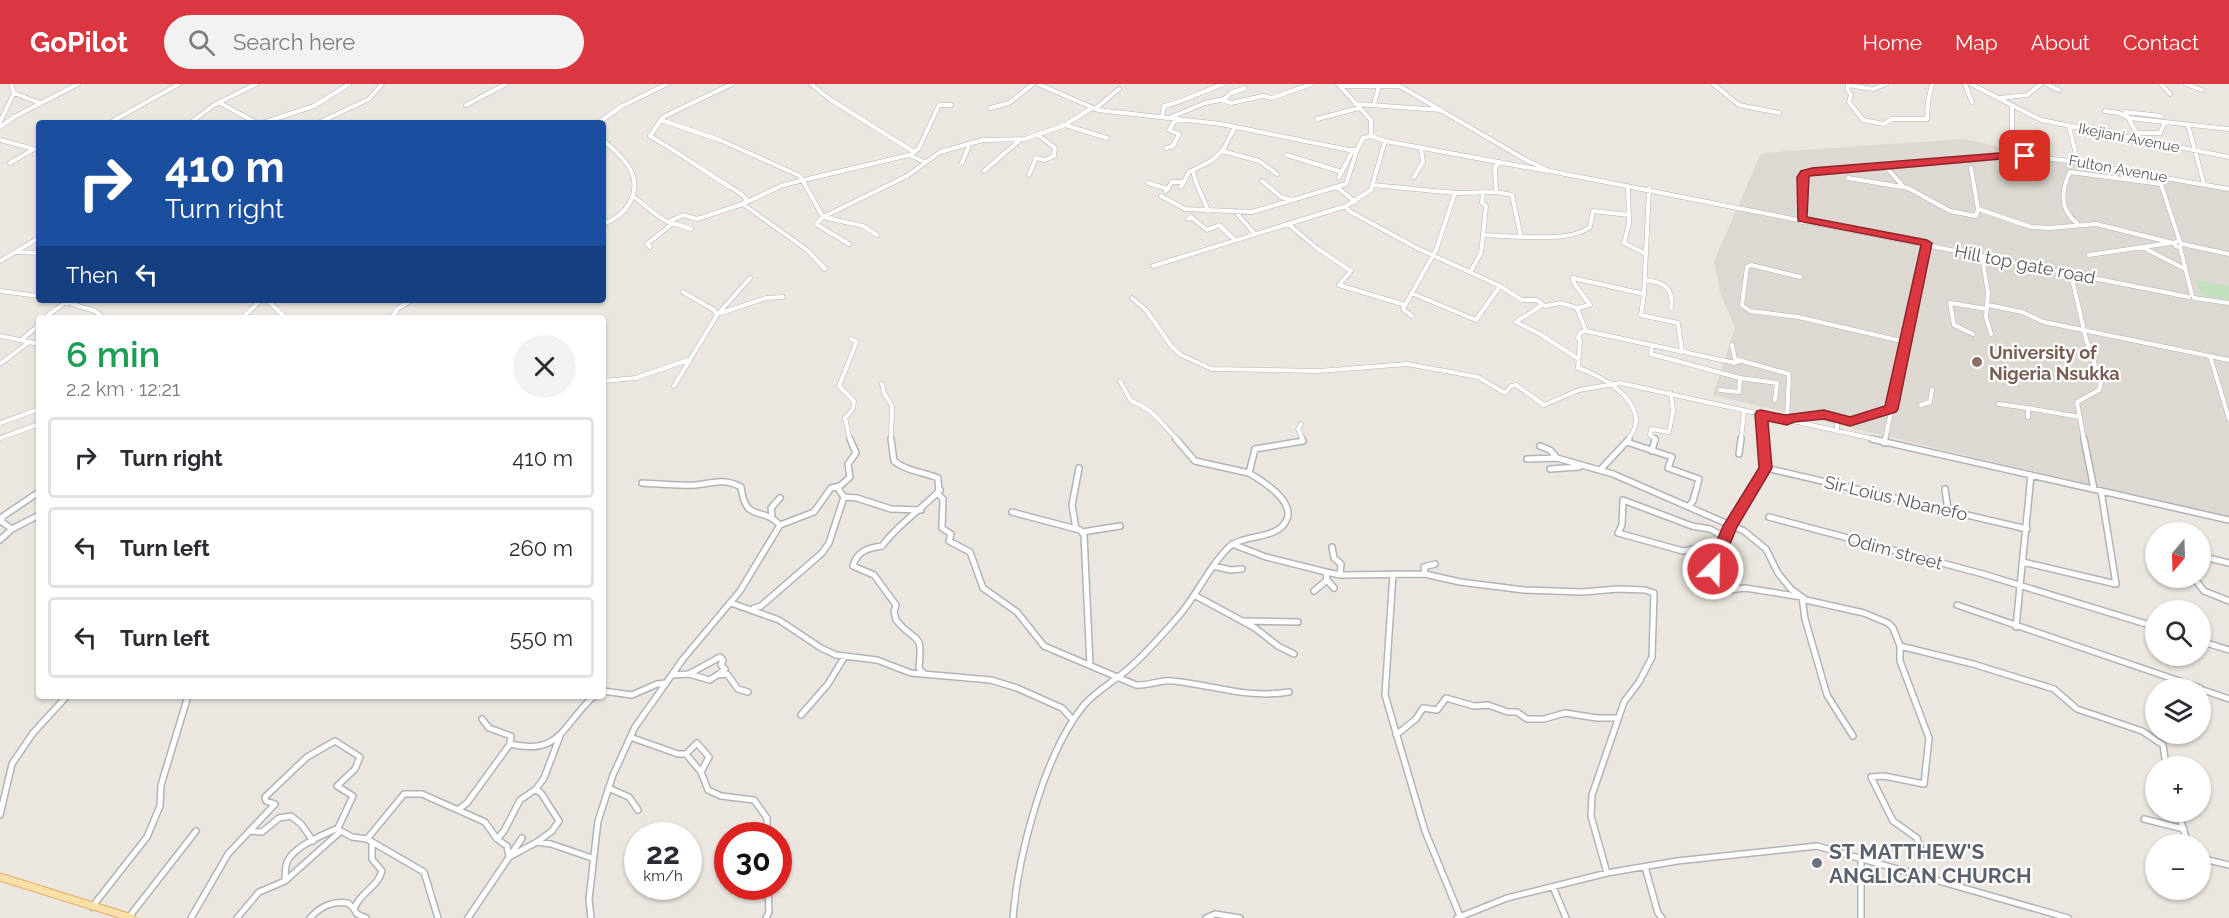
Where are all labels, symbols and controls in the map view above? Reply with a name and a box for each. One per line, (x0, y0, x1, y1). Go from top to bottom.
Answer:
search box (164, 15, 584, 69)
text: GoPilot (30, 26, 128, 59)
icon: search (185, 26, 218, 59)
text: Search here (233, 29, 355, 55)
text: Home (1863, 30, 1922, 55)
text: Map (1955, 30, 1998, 55)
text: About (2031, 30, 2090, 55)
text: Contact (2123, 30, 2199, 55)
street label: Ikejiani Avenue (2077, 119, 2181, 157)
pin (1999, 130, 2050, 181)
icon: arrive (2008, 139, 2041, 172)
text: 410 m (165, 143, 285, 192)
icon: right (66, 144, 144, 222)
street label: Fulton Avenue (2067, 151, 2169, 187)
text: Turn right (165, 193, 284, 224)
street label: Hill top gate road (1953, 240, 2097, 288)
icon: left (130, 258, 163, 291)
text: Then (66, 262, 118, 288)
text: 6 min (66, 333, 160, 375)
button: close (513, 335, 576, 398)
place label: University of Nigeria Nsukka (1989, 342, 2120, 384)
marker: University of Nigeria Nsukka (1970, 355, 1984, 369)
text: 2.2 km · 12:21 (66, 377, 180, 401)
icon: right (69, 441, 102, 474)
text: Turn right (120, 445, 223, 471)
text: 410 m (512, 445, 573, 471)
street label: Sir Loius Nbanefo (1822, 471, 1970, 525)
north arrow (2145, 522, 2211, 588)
map controls (2145, 522, 2211, 900)
street label: Odim street (1845, 528, 1945, 574)
icon: left (69, 531, 102, 564)
text: Turn left (120, 535, 210, 561)
text: 260 m (509, 535, 573, 561)
position arrow (1681, 537, 1745, 601)
button: search (2145, 600, 2211, 666)
icon: left (69, 621, 102, 654)
text: Turn left (120, 625, 210, 651)
text: 550 m (510, 625, 573, 651)
button: layers (2145, 678, 2211, 744)
button: + (2145, 756, 2211, 822)
speed limit sign: 30 (714, 822, 792, 900)
button: − (2145, 834, 2211, 900)
text: 22 (646, 836, 680, 871)
place label: ST MATTHEW'S ANGLICAN CHURCH (1829, 839, 2032, 888)
marker: ST MATTHEW'S ANGLICAN CHURCH (1810, 856, 1824, 870)
text: km/h (643, 867, 683, 885)

